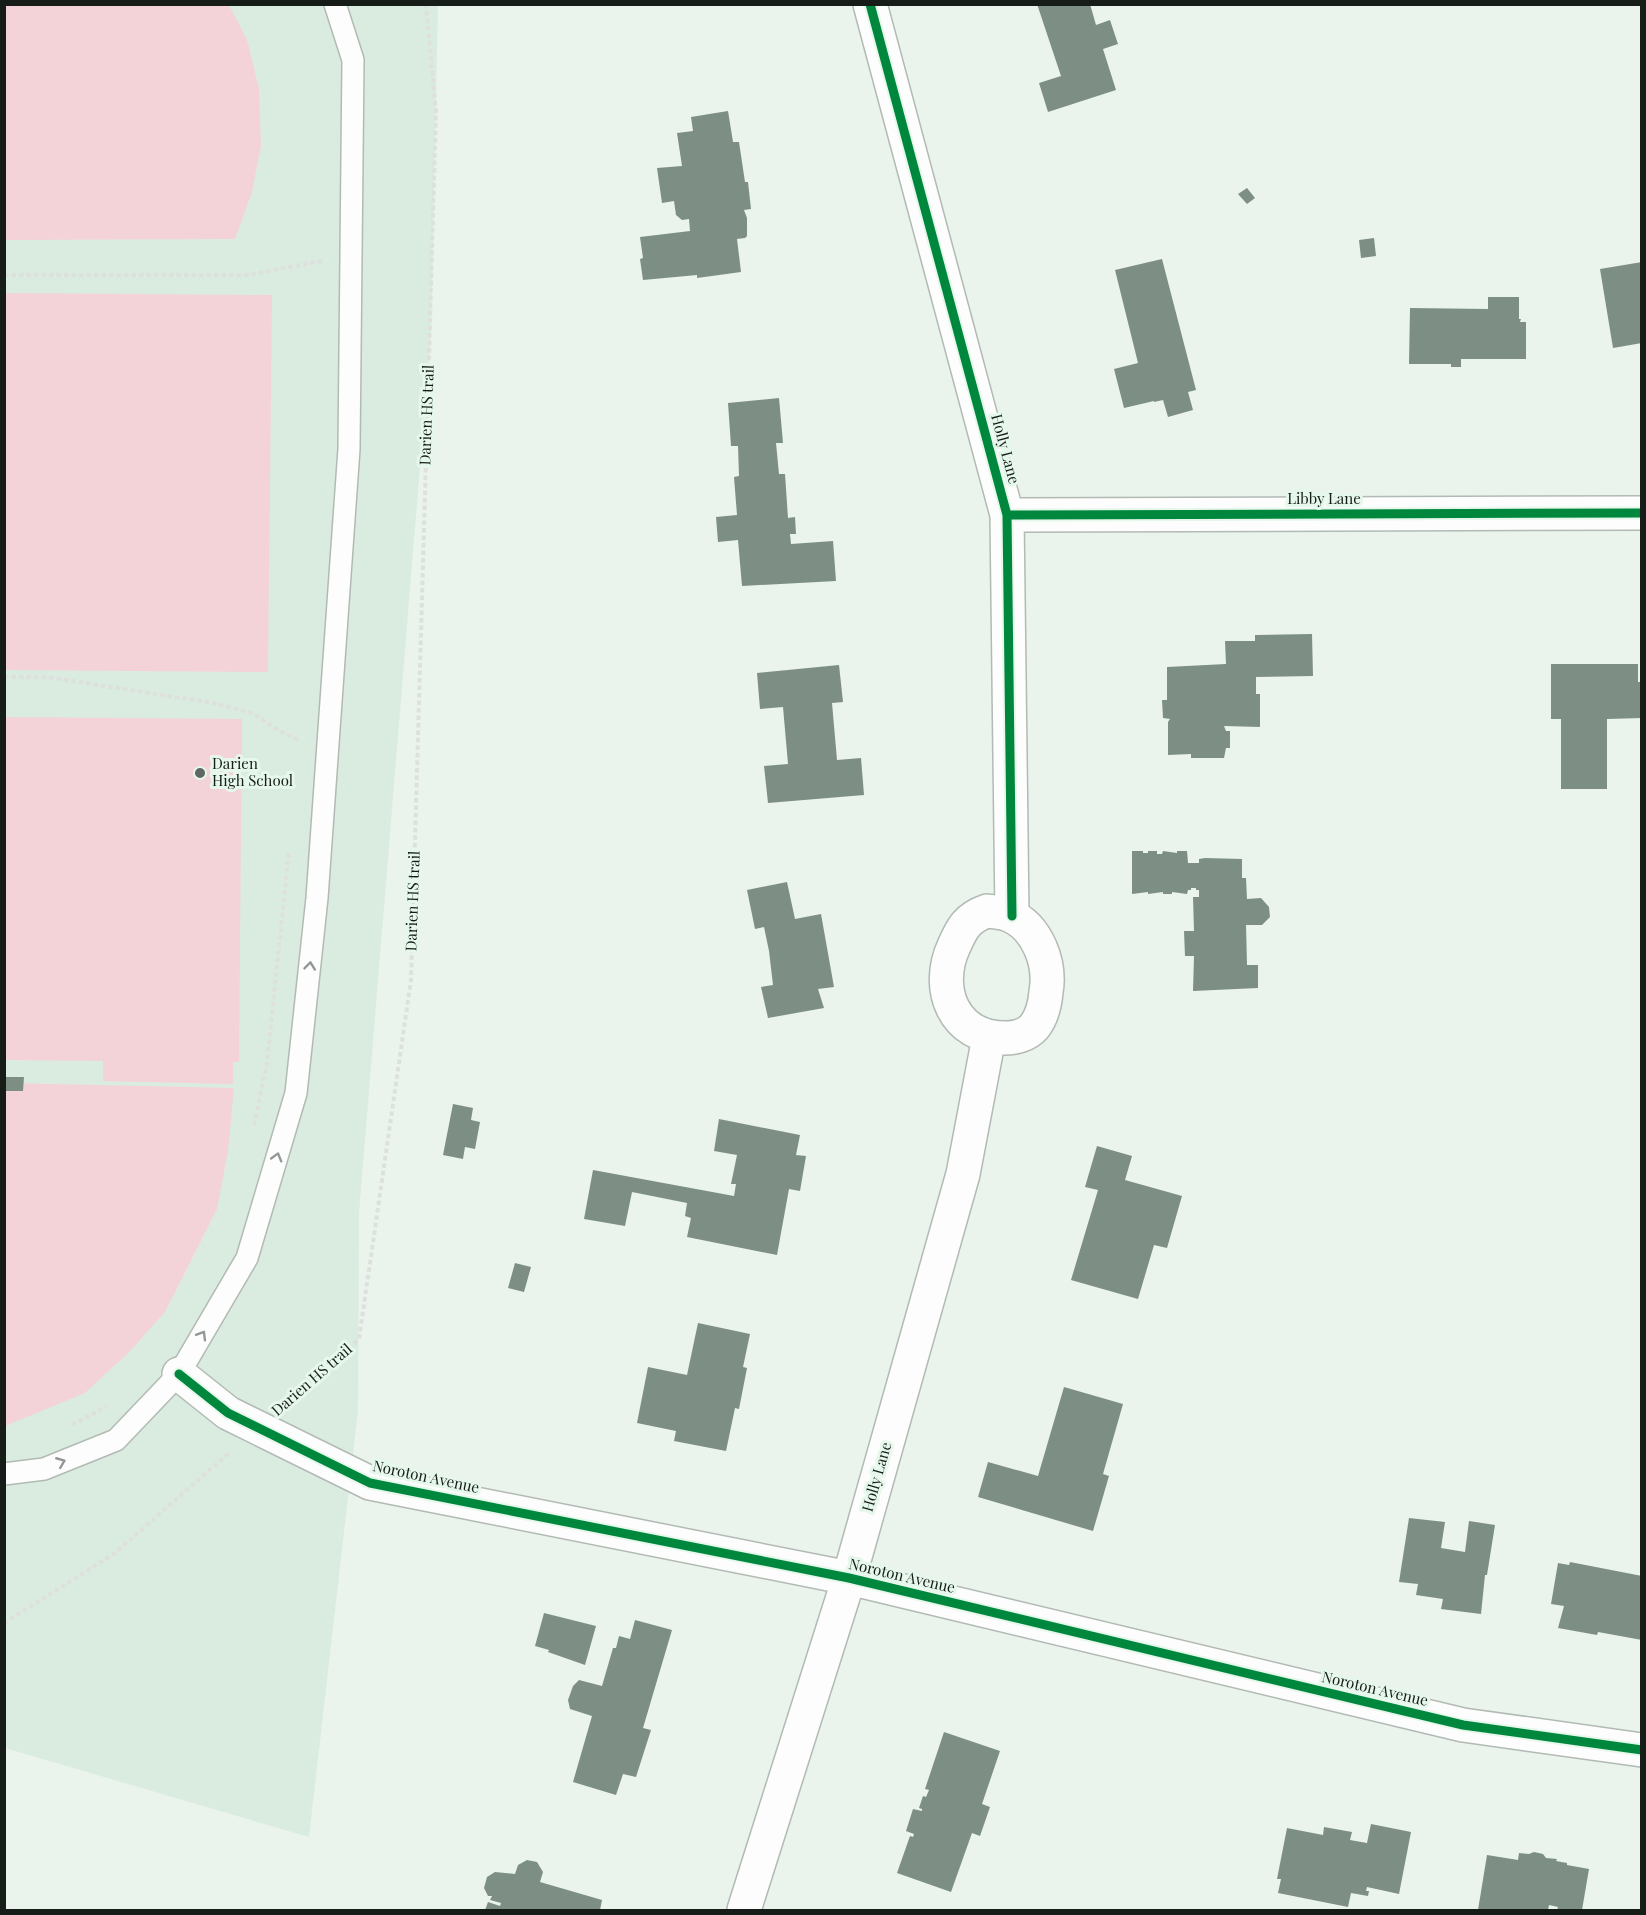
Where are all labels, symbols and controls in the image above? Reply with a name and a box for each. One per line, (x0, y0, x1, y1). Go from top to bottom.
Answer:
street label: Darien HS trail (414, 364, 438, 466)
street label: Holly Lane (987, 412, 1025, 486)
street label: Libby Lane (1287, 488, 1361, 508)
place label: Darien High School (212, 753, 293, 790)
marker: Darien High School (193, 766, 207, 780)
street label: Darien HS trail (400, 850, 424, 952)
one-way arrow (303, 961, 316, 970)
one-way arrow (270, 1152, 282, 1163)
one-way arrow (194, 1331, 206, 1341)
street label: Darien HS trail (267, 1339, 356, 1420)
street label: Holly Lane (857, 1440, 896, 1514)
street label: Noroton Avenue (371, 1455, 481, 1497)
one-way arrow (55, 1457, 66, 1469)
street label: Noroton Avenue (847, 1553, 957, 1597)
street label: Noroton Avenue (1320, 1666, 1430, 1710)

